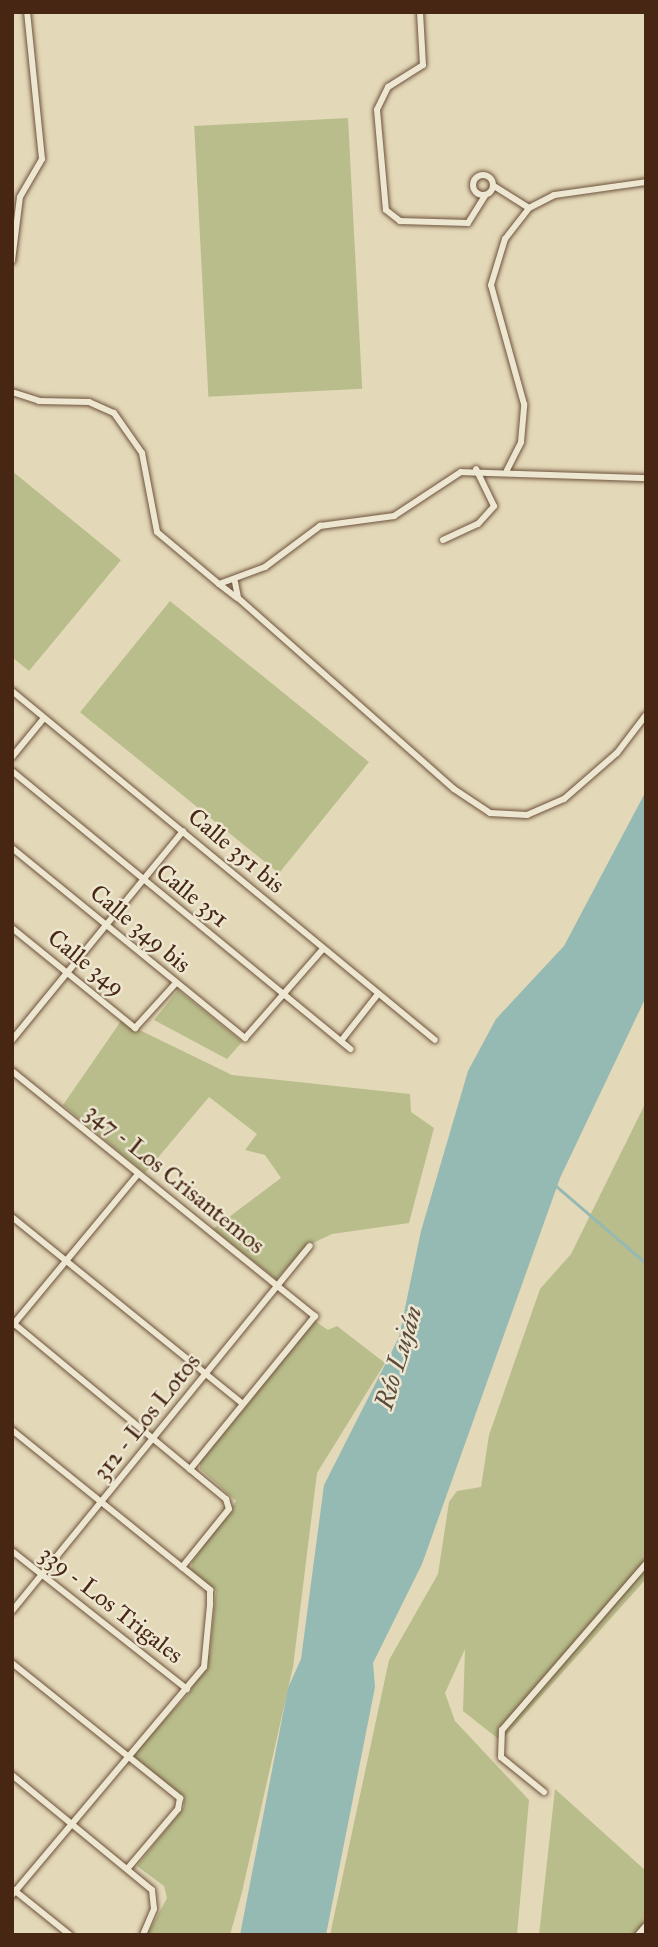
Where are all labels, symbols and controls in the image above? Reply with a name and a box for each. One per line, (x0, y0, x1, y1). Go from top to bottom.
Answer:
street label: Calle 351 bis (182, 802, 290, 900)
street label: Calle 351 (150, 858, 234, 934)
street label: Calle 349 bis (84, 879, 196, 979)
street label: Calle 349 (42, 923, 130, 1003)
street label: 347 - Los Crisantemos (80, 1098, 270, 1260)
water label: Río Luján (369, 1303, 429, 1413)
street label: 312 - Los Lotos (87, 1348, 207, 1486)
street label: 339 - Los Trigales (34, 1540, 188, 1670)

